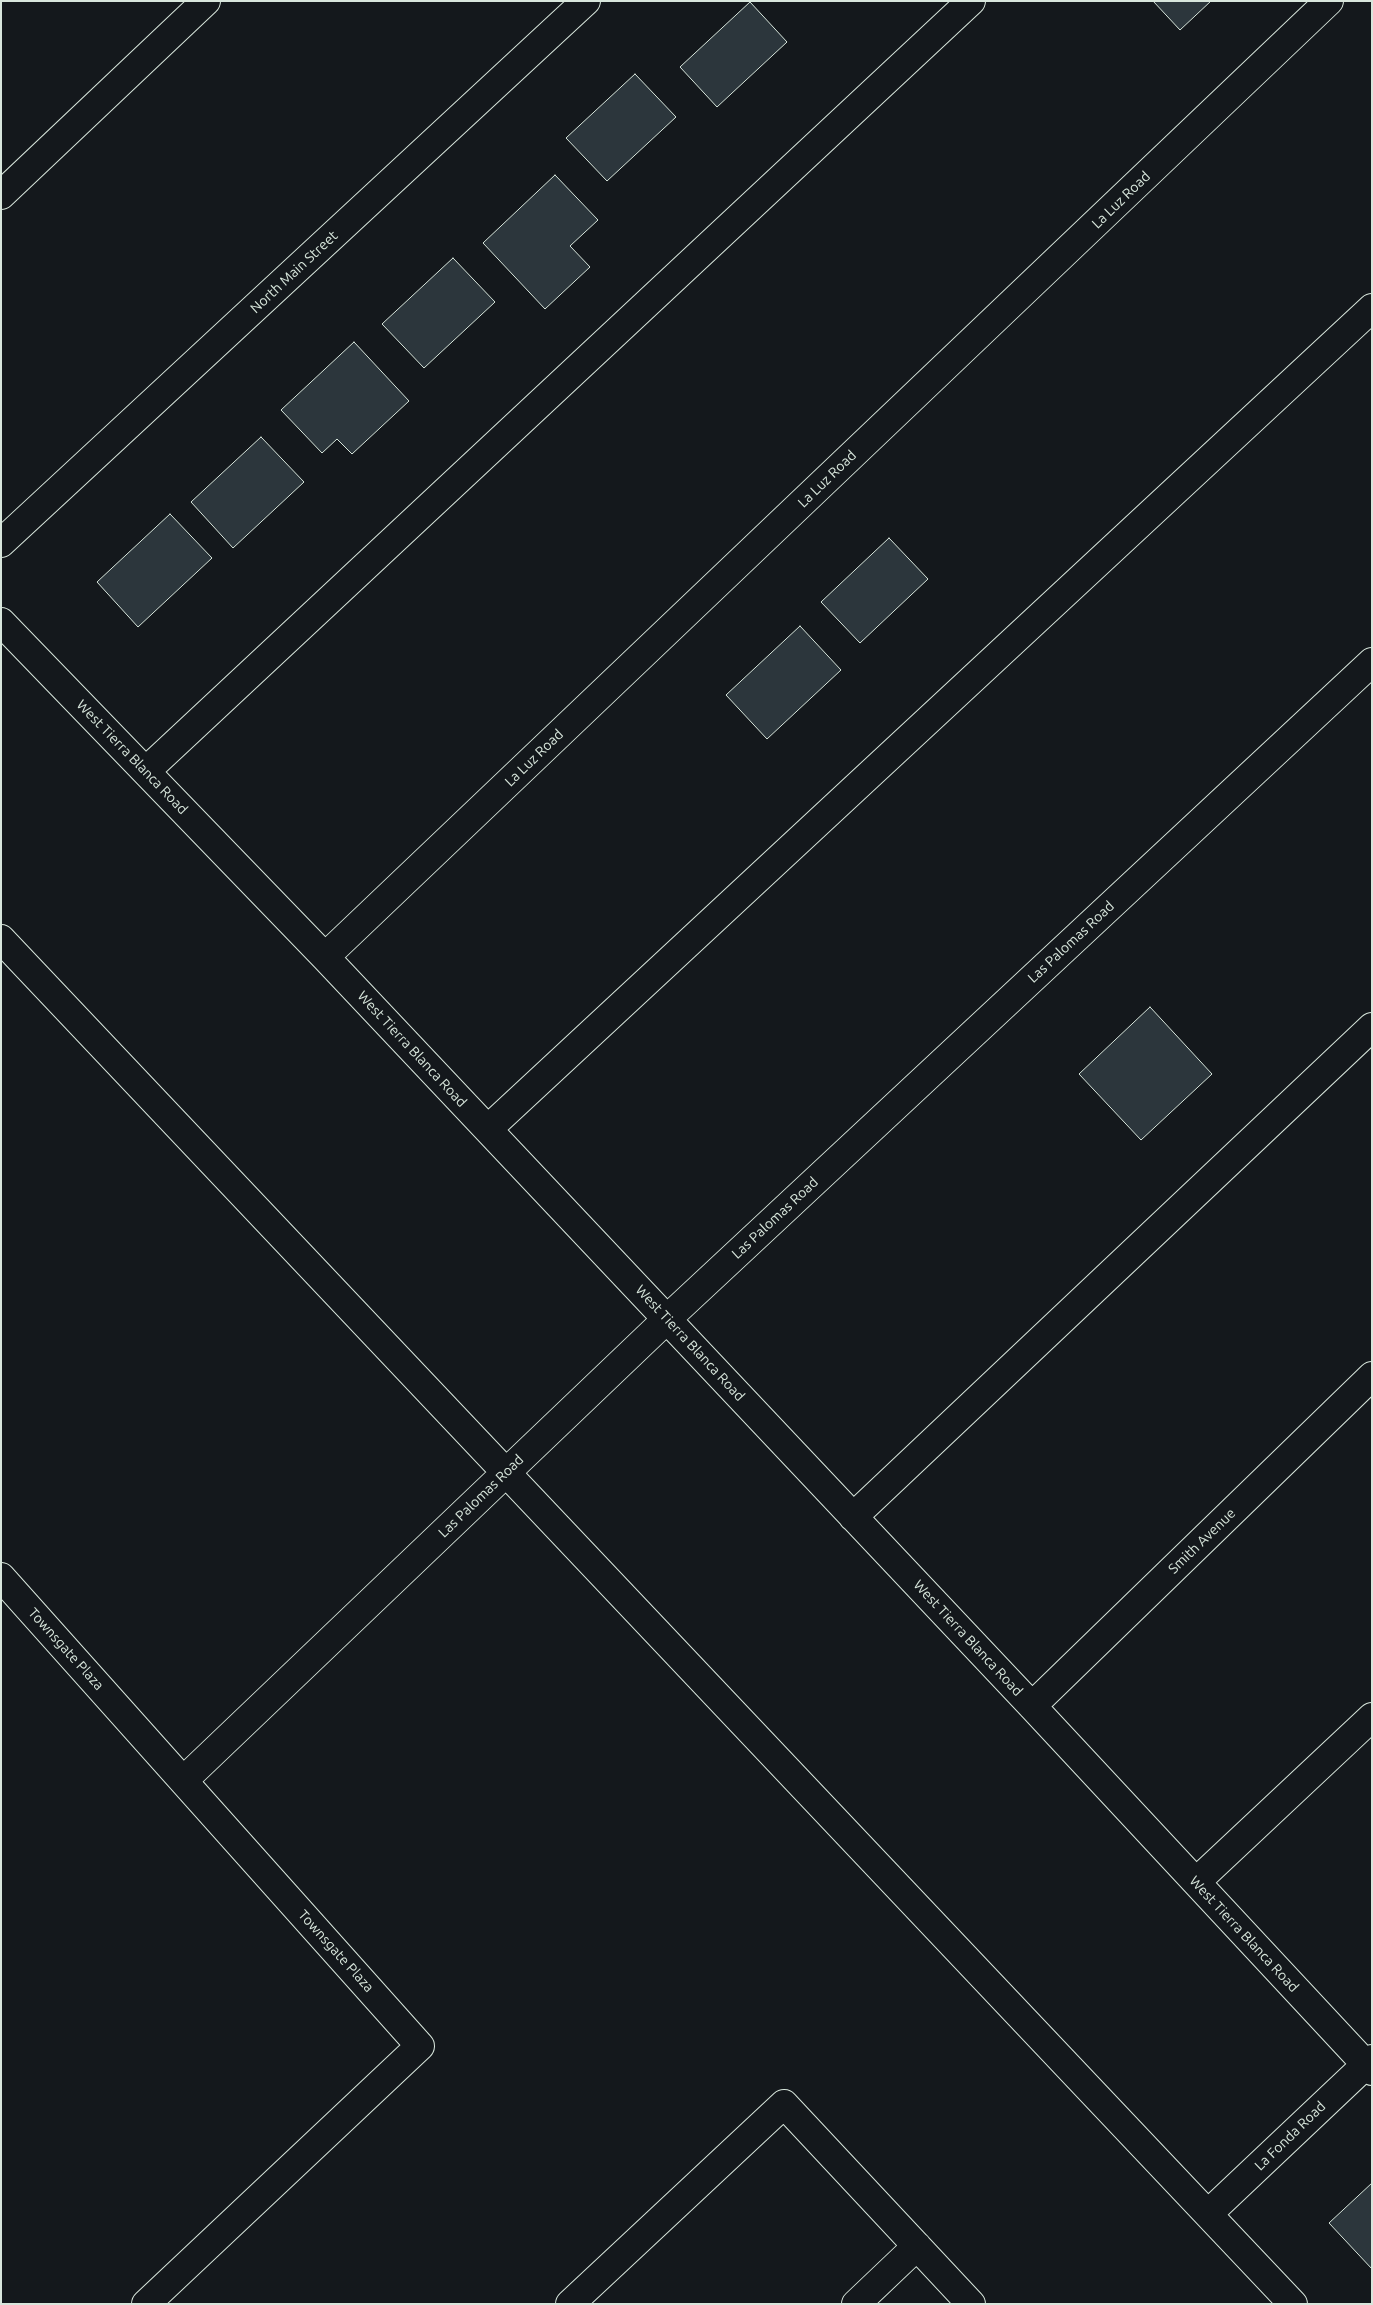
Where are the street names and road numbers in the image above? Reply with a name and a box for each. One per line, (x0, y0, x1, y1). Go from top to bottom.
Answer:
street label: La Luz Road (1088, 168, 1154, 232)
street label: North Main Street (247, 227, 341, 317)
street label: La Luz Road (794, 447, 860, 511)
street label: West Tierra Blanca Road (73, 696, 191, 818)
street label: La Luz Road (501, 726, 567, 790)
street label: Las Palomas Road (1024, 898, 1118, 986)
street label: West Tierra Blanca Road (354, 988, 470, 1110)
street label: Las Palomas Road (728, 1174, 822, 1262)
street label: West Tierra Blanca Road (632, 1282, 748, 1404)
street label: Las Palomas Road (435, 1451, 527, 1541)
street label: Smith Avenue (1165, 1505, 1239, 1577)
street label: West Tierra Blanca Road (910, 1577, 1026, 1699)
street label: Townsgate Plaza (25, 1604, 107, 1694)
street label: West Tierra Blanca Road (1186, 1873, 1302, 1995)
street label: Townsgate Plaza (295, 1906, 377, 1996)
street label: La Fonda Road (1251, 2098, 1329, 2174)

